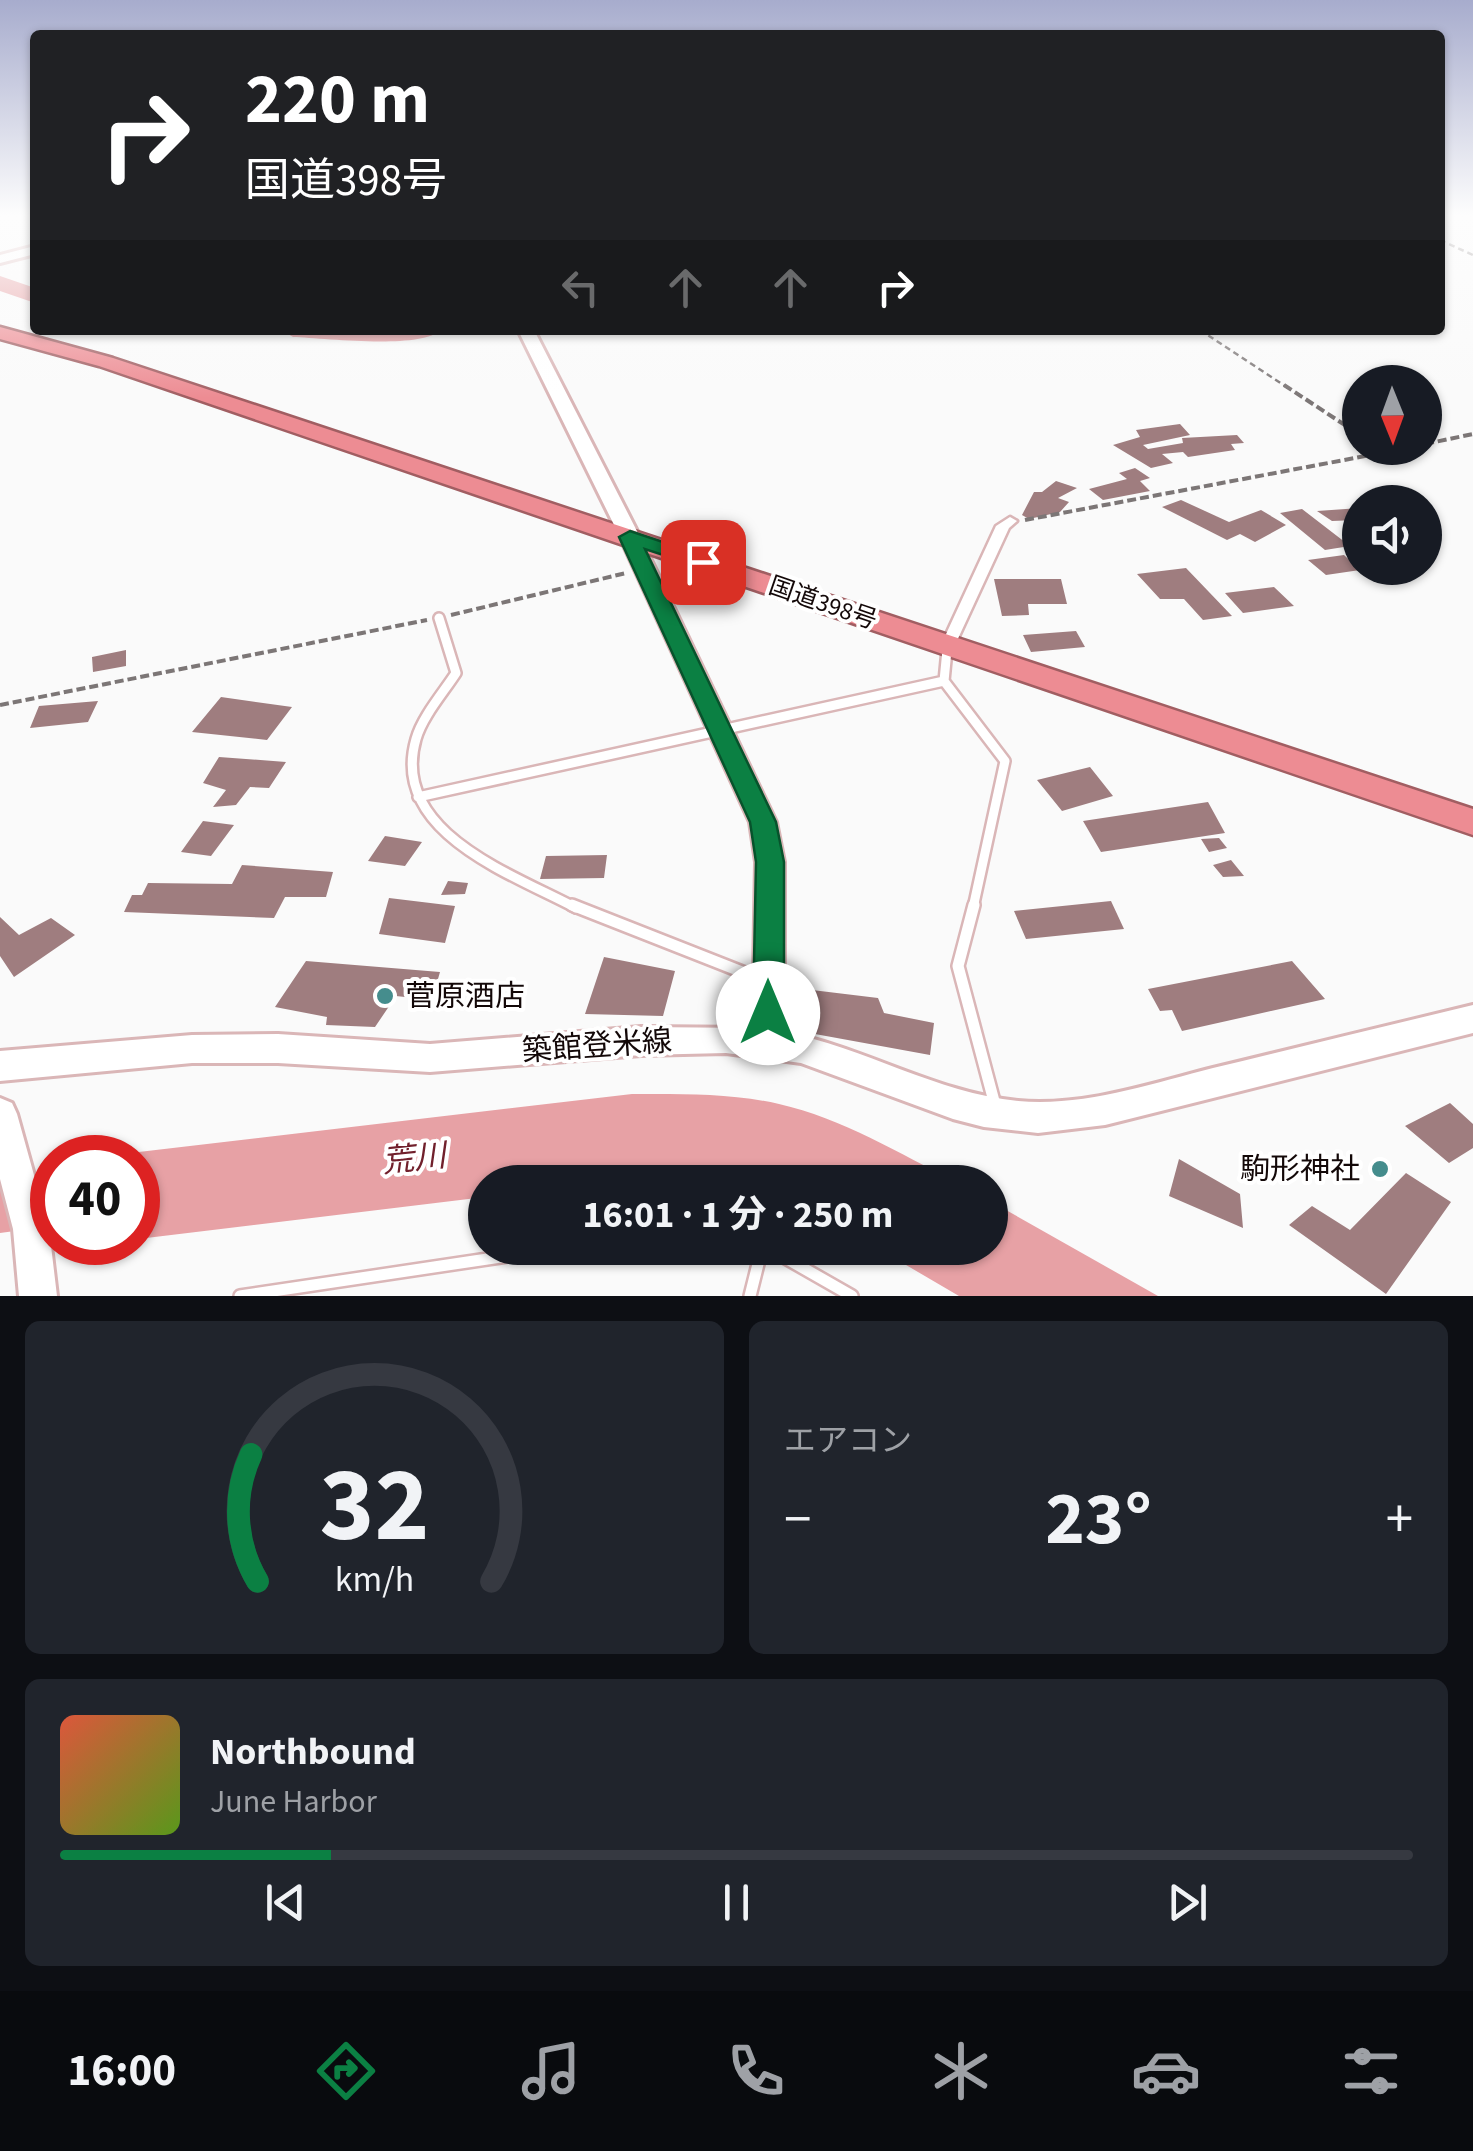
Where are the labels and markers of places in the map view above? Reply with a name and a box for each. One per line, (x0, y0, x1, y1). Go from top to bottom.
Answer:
pin (661, 520, 746, 605)
place label: 菅原酒店 (405, 975, 525, 1018)
marker: 菅原酒店 (374, 985, 396, 1007)
place label: 駒形神社 (1240, 1148, 1360, 1191)
marker: 駒形神社 (1369, 1158, 1391, 1180)

